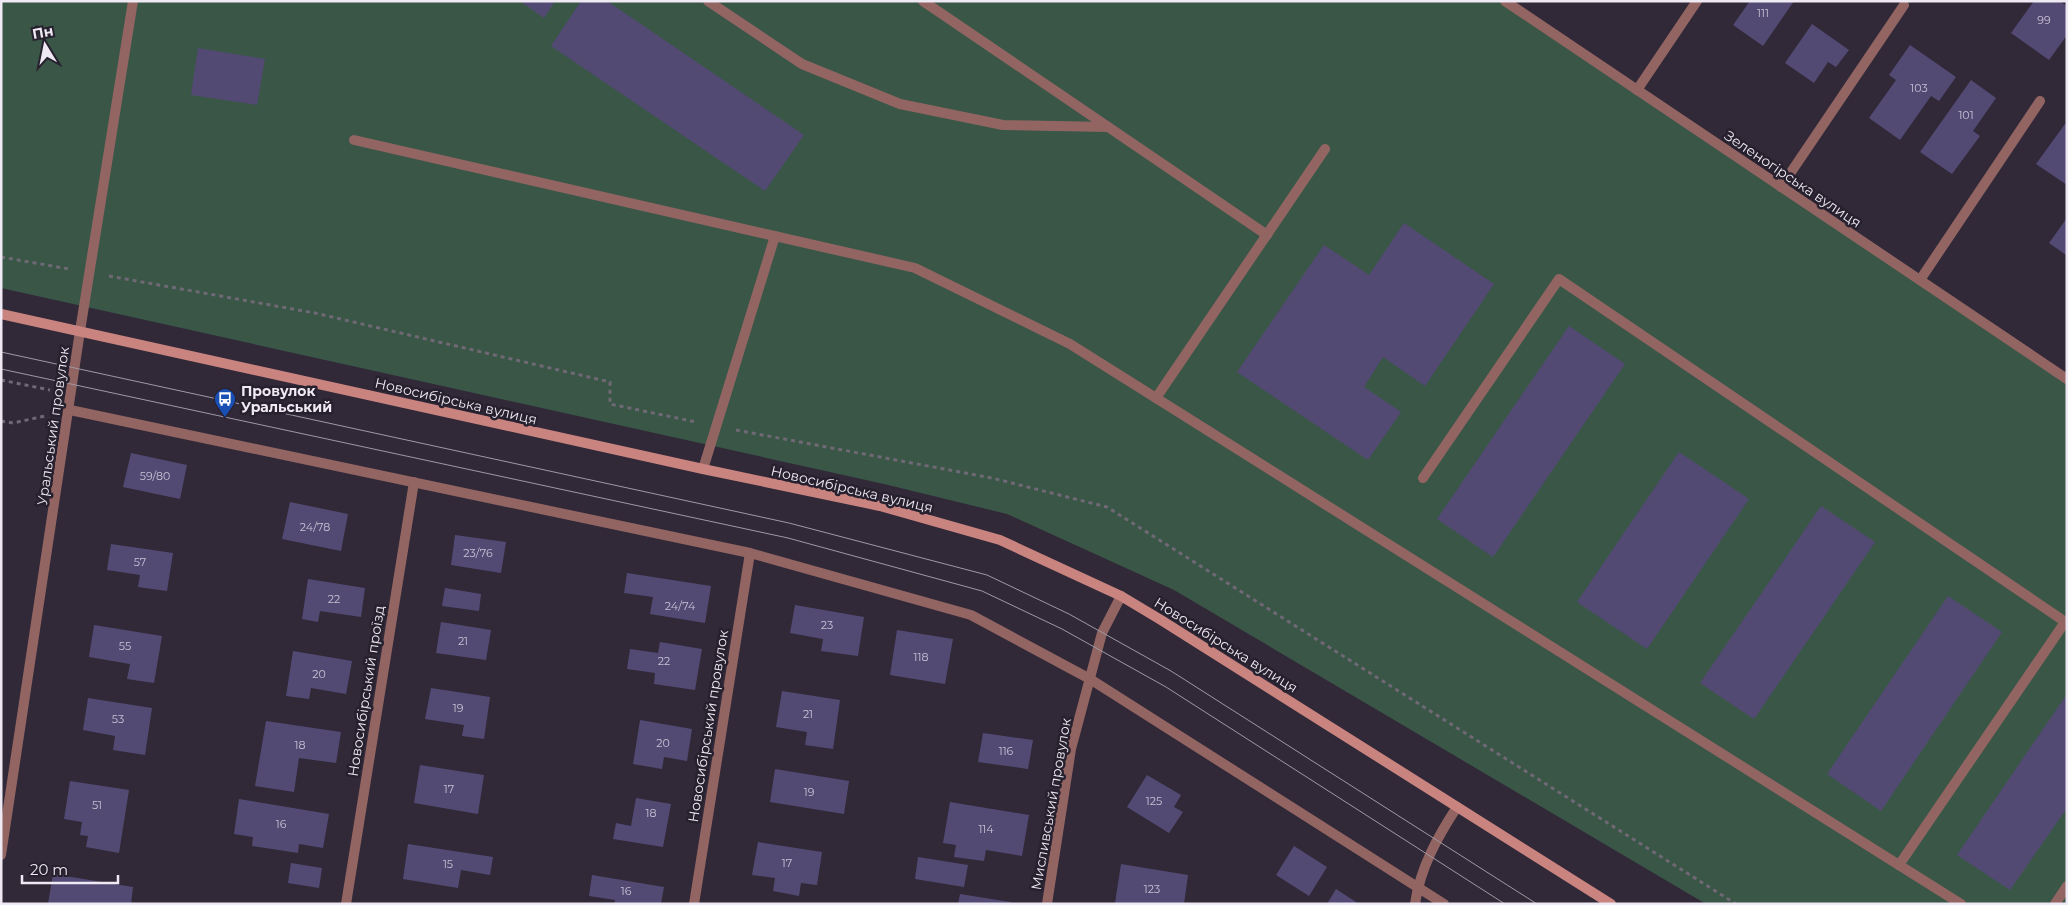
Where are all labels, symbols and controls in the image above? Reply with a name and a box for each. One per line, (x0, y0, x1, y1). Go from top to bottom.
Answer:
house number: 111 (1757, 6, 1769, 20)
house number: 99 (2037, 13, 2051, 27)
north arrow (20, 20, 70, 70)
text: Пн (31, 22, 55, 43)
house number: 103 (1910, 81, 1928, 95)
house number: 101 (1958, 108, 1974, 122)
street label: Зеленогірська вулиця (1721, 126, 1865, 232)
street label: Уральський провулок (33, 345, 73, 507)
street label: Новосибірська вулиця (373, 374, 539, 428)
place label: Провулок Уральський (241, 382, 332, 416)
bus stop icon: Провулок Уральський (213, 387, 237, 418)
street label: Новосибірська вулиця (769, 462, 935, 516)
house number: 59/80 (140, 469, 170, 483)
house number: 24/78 (300, 520, 330, 534)
house number: 23/76 (463, 546, 493, 560)
house number: 57 (134, 555, 146, 569)
house number: 22 (328, 592, 340, 606)
street label: Новосибірська вулиця (1151, 593, 1301, 697)
house number: 24/74 (665, 599, 696, 613)
street label: Новосибірський проїзд (344, 604, 388, 778)
house number: 23 (821, 618, 833, 632)
street label: Новосибірський провулок (684, 628, 732, 824)
house number: 21 (458, 634, 468, 648)
house number: 55 (119, 639, 131, 653)
house number: 118 (914, 650, 928, 664)
house number: 22 (658, 654, 670, 668)
house number: 20 (312, 667, 326, 681)
house number: 19 (453, 701, 464, 715)
house number: 21 (803, 707, 813, 721)
house number: 53 (112, 712, 124, 726)
street label: Мисливський провулок (1027, 717, 1075, 891)
house number: 20 (656, 736, 670, 750)
house number: 18 (295, 738, 306, 752)
house number: 116 (999, 744, 1014, 758)
house number: 17 (444, 782, 454, 796)
house number: 19 (804, 785, 815, 799)
house number: 125 (1146, 794, 1162, 808)
house number: 51 (92, 798, 102, 812)
house number: 18 (646, 806, 657, 820)
house number: 16 (276, 817, 287, 831)
house number: 114 (978, 822, 994, 836)
scale bar (22, 852, 119, 884)
house number: 17 (782, 856, 792, 870)
house number: 15 (443, 857, 453, 871)
text: 20 m (30, 860, 68, 879)
house number: 123 (1144, 882, 1160, 896)
house number: 16 (621, 884, 632, 898)

